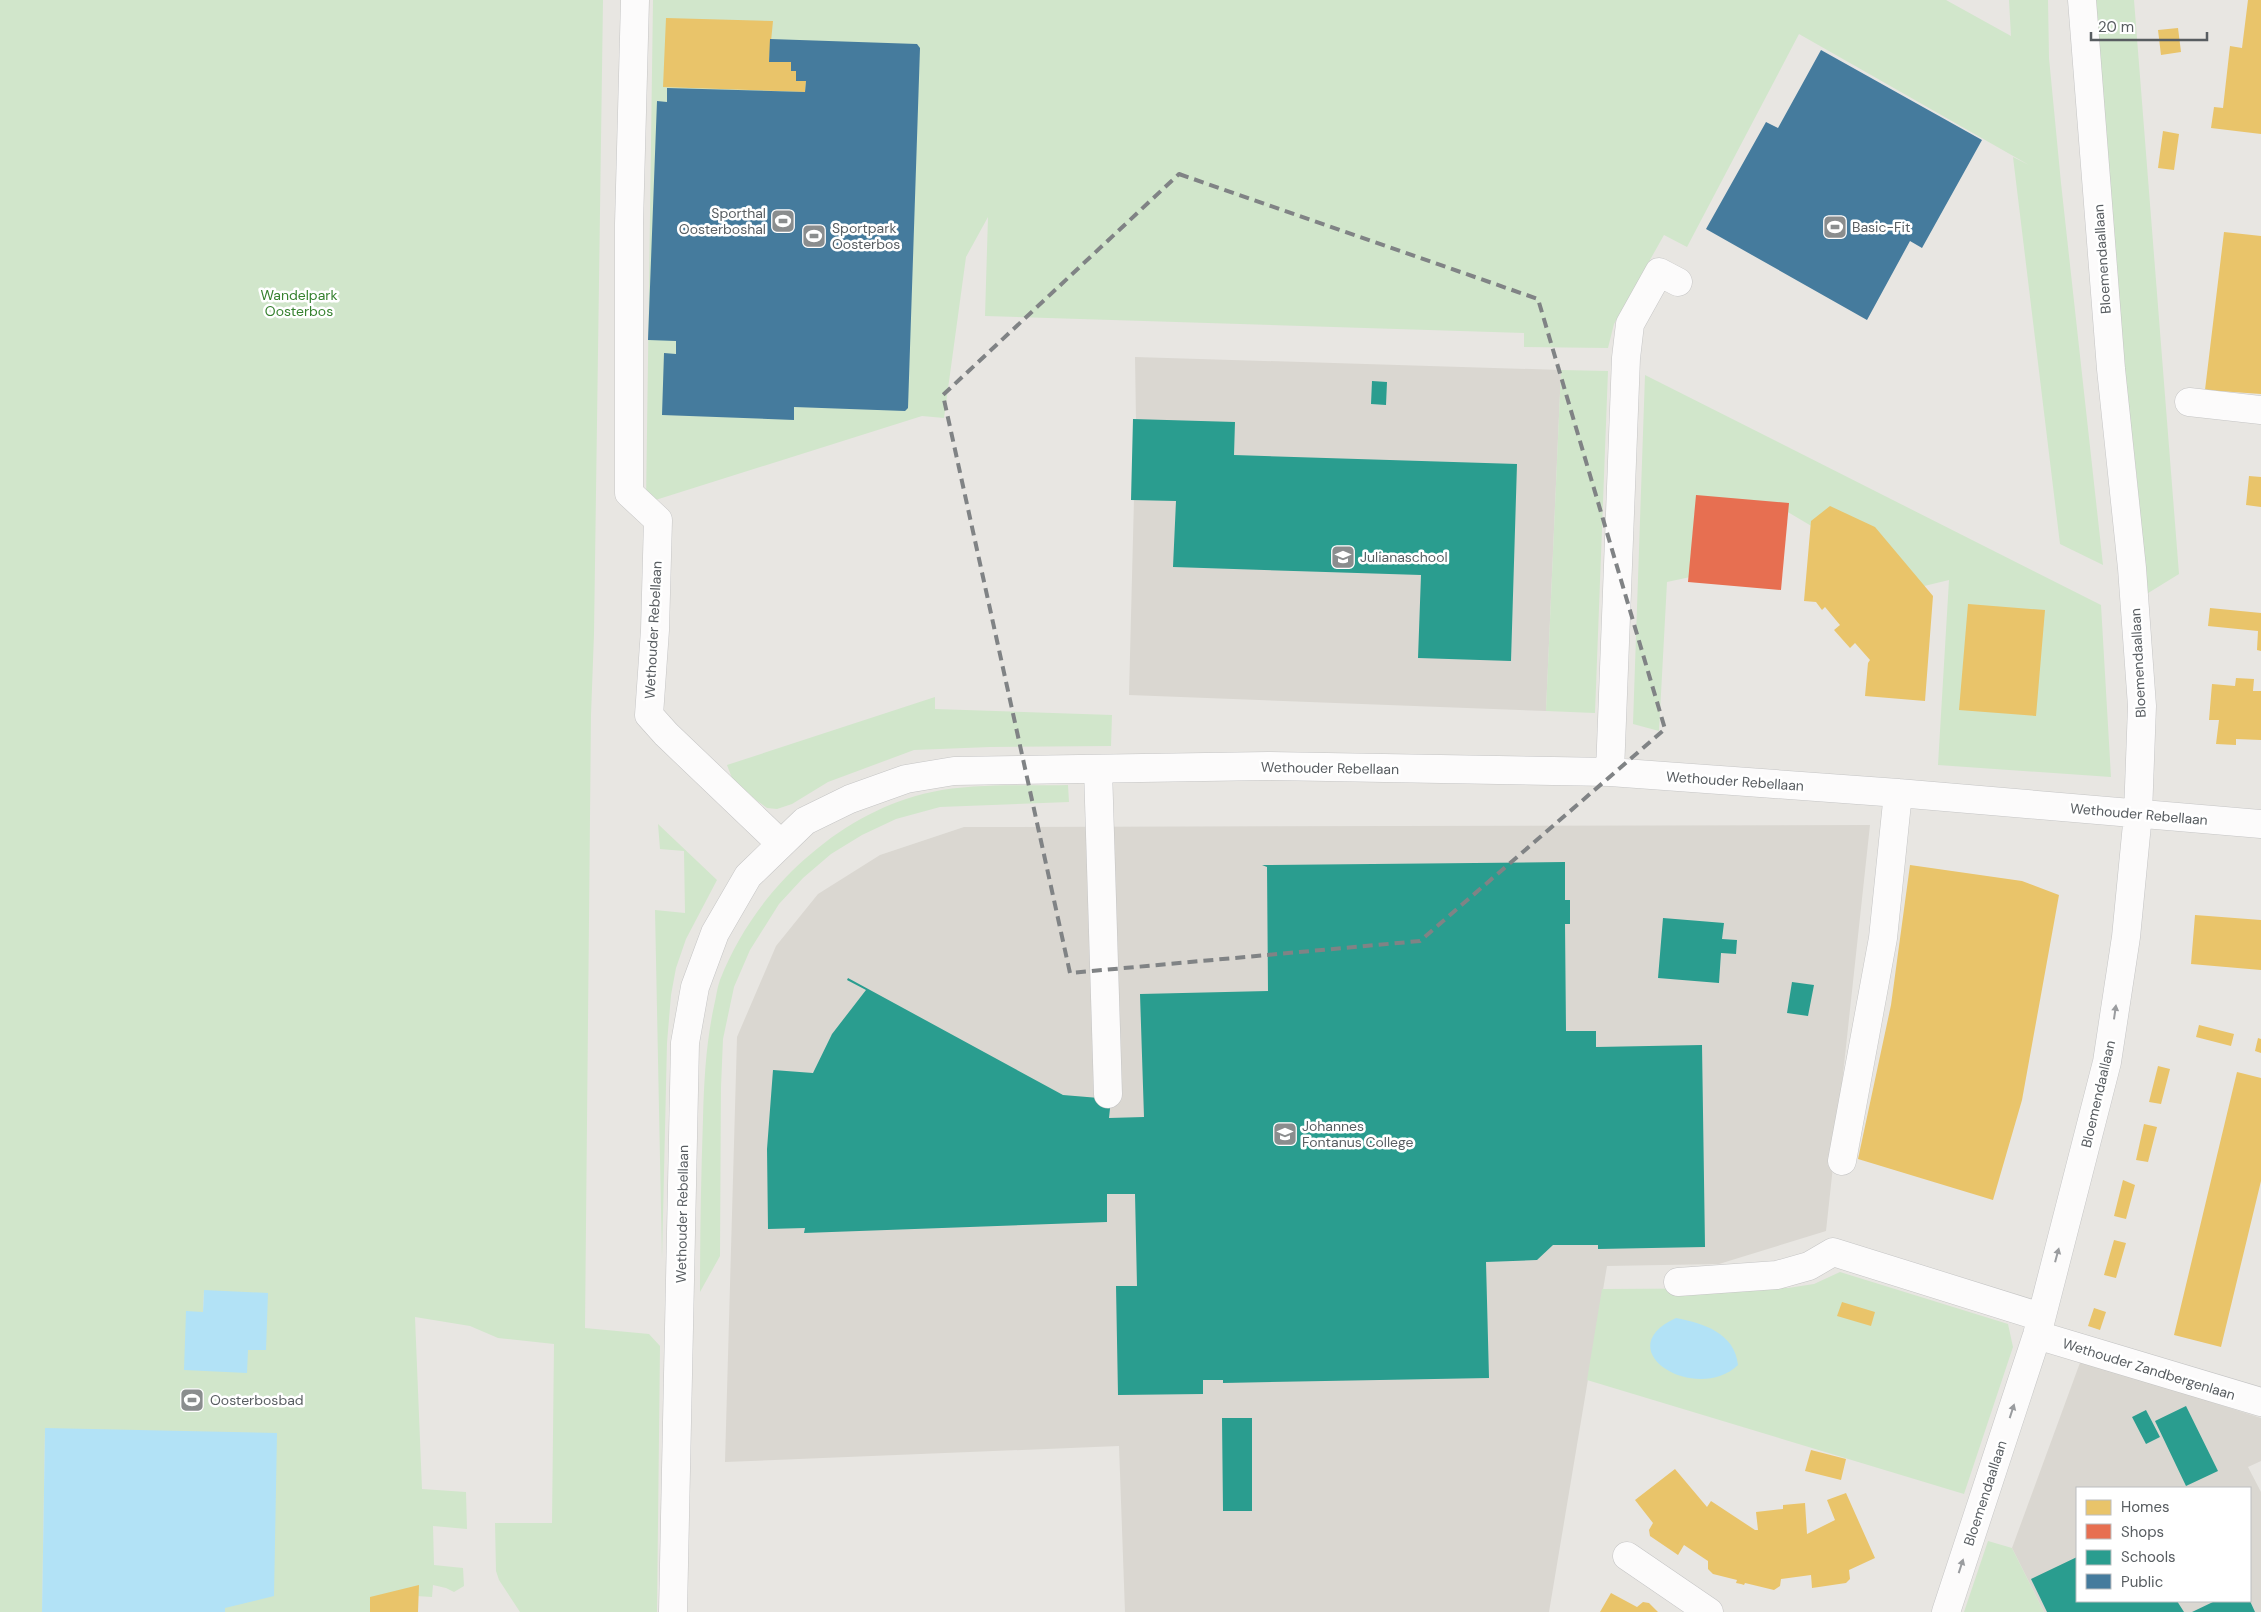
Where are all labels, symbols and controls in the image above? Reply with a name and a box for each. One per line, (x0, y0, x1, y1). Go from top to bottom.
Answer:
scale bar (2091, 10, 2207, 42)
text: 20 m (2098, 17, 2134, 37)
place label: Sporthal Oosterboshal (679, 204, 766, 238)
street label: Bloemendaallaan (2089, 204, 2115, 314)
sports icon: Sporthal Oosterboshal (770, 208, 796, 234)
sports icon: Basic-Fit (1822, 214, 1848, 240)
place label: Basic-Fit (1852, 218, 1910, 236)
place label: Sportpark Oosterbos (832, 219, 900, 253)
sports icon: Sportpark Oosterbos (801, 223, 827, 249)
park label: Wandelpark Oosterbos (261, 286, 338, 320)
school or university icon: Julianaschool (1330, 544, 1356, 570)
place label: Julianaschool (1360, 548, 1448, 566)
street label: Wethouder Rebellaan (640, 561, 666, 699)
street label: Bloemendaallaan (2126, 608, 2150, 718)
street label: Wethouder Rebellaan (1261, 758, 1399, 778)
street label: Wethouder Rebellaan (1665, 767, 1805, 795)
street label: Wethouder Rebellaan (2069, 799, 2209, 829)
one-way arrow (2111, 1004, 2119, 1020)
street label: Bloemendaallaan (2077, 1038, 2119, 1150)
place label: Johannes Fontanus College (1302, 1117, 1413, 1151)
school or university icon: Johannes Fontanus College (1272, 1121, 1298, 1147)
street label: Wethouder Rebellaan (672, 1145, 692, 1283)
one-way arrow (2053, 1248, 2061, 1263)
street label: Wethouder Zandbergenlaan (2060, 1334, 2238, 1404)
sports icon: Oosterbosbad (179, 1387, 205, 1413)
place label: Oosterbosbad (210, 1391, 304, 1409)
one-way arrow (2008, 1403, 2016, 1418)
street label: Bloemendaallaan (1959, 1438, 2011, 1548)
legend (2076, 1487, 2251, 1602)
text: Homes (2121, 1497, 2170, 1517)
text: Shops (2121, 1522, 2164, 1542)
text: Schools (2121, 1547, 2176, 1567)
one-way arrow (1958, 1558, 1966, 1573)
text: Public (2121, 1572, 2163, 1592)

